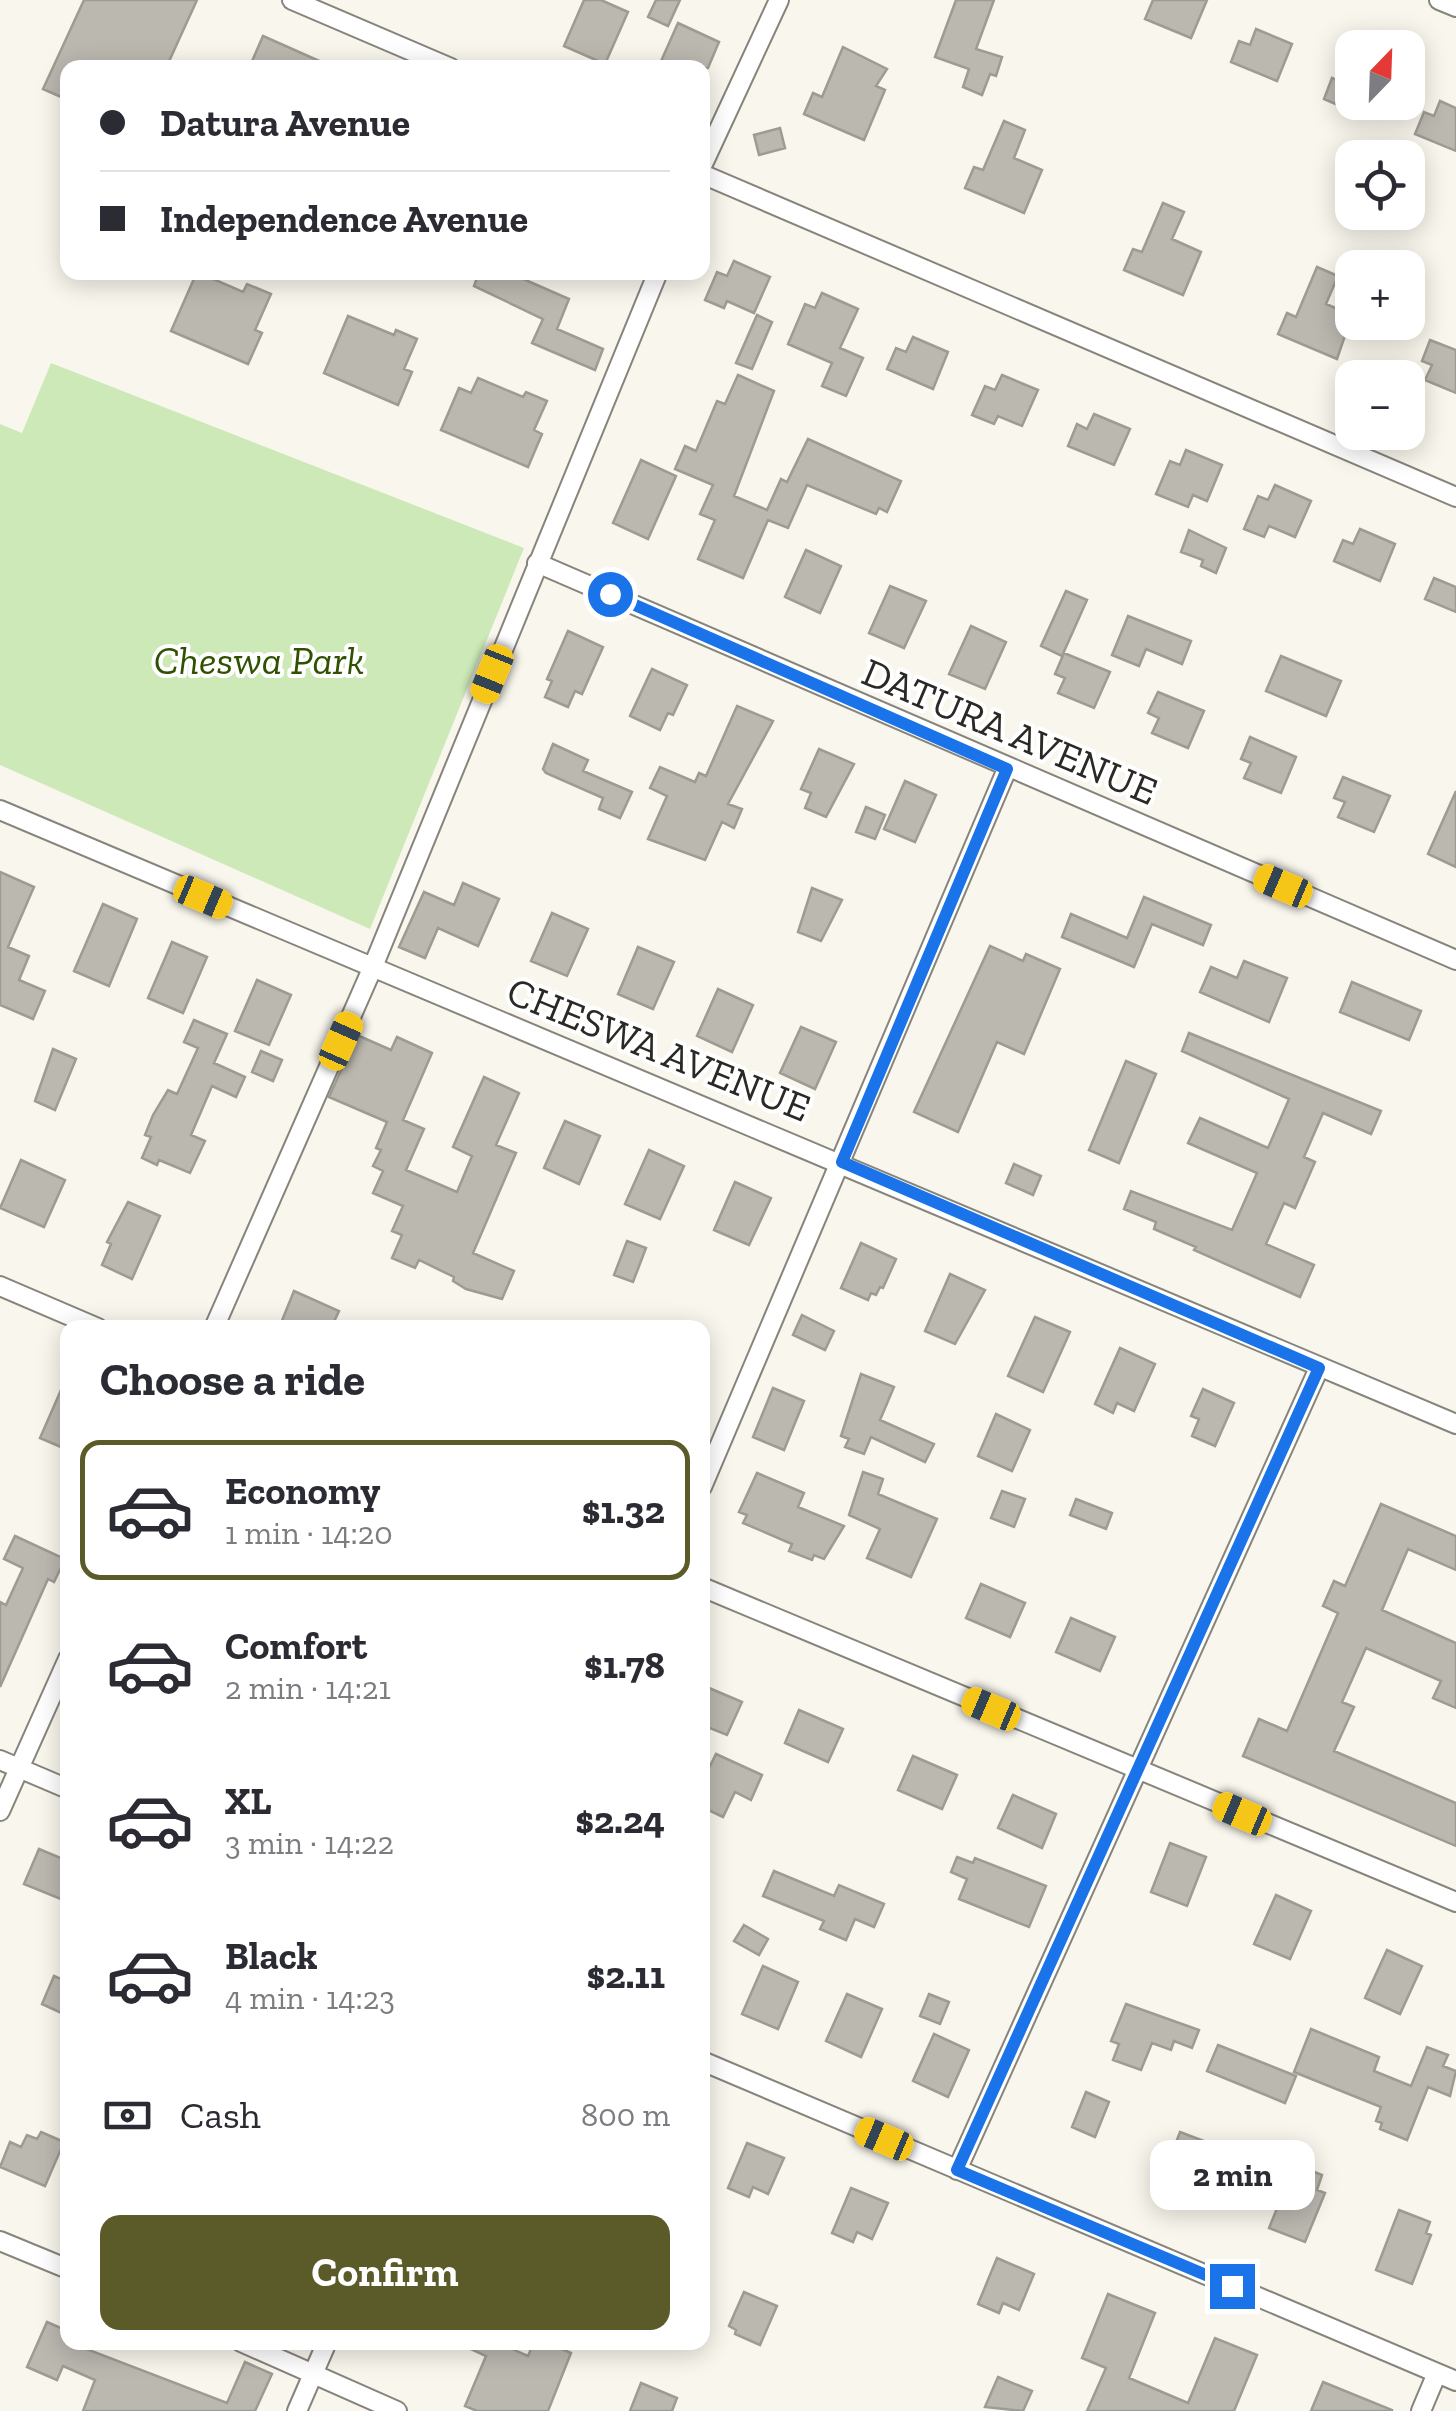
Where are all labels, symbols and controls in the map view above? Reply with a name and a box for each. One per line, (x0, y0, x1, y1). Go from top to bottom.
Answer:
north arrow (1335, 30, 1425, 120)
map controls (1335, 30, 1425, 450)
text: Datura Avenue (160, 100, 410, 146)
button: locate (1335, 140, 1425, 230)
text: Independence Avenue (160, 196, 528, 242)
button: + (1335, 250, 1425, 340)
button: − (1335, 360, 1425, 450)
route start (588, 572, 633, 617)
park label: Cheswa Park (154, 636, 364, 684)
car (467, 641, 517, 707)
street label: DATURA AVENUE (855, 647, 1165, 815)
car (1250, 860, 1316, 912)
car (170, 871, 236, 923)
street label: CHESWA AVENUE (500, 966, 818, 1132)
car (315, 1007, 367, 1075)
text: Choose a ride (100, 1353, 365, 1407)
icon: car (105, 1465, 195, 1555)
text: Economy (225, 1468, 380, 1514)
text: $1.32 (582, 1487, 665, 1533)
text: 1 min · 14:20 (225, 1514, 393, 1552)
icon: car (105, 1620, 195, 1710)
text: Comfort (225, 1623, 367, 1669)
text: $1.78 (584, 1642, 665, 1688)
text: 2 min · 14:21 (225, 1669, 391, 1707)
car (958, 1683, 1024, 1735)
icon: car (105, 1775, 195, 1865)
text: XL (225, 1778, 272, 1824)
car (1209, 1788, 1275, 1840)
text: $2.24 (575, 1797, 665, 1843)
text: 3 min · 14:22 (225, 1824, 394, 1862)
icon: car (105, 1930, 195, 2020)
text: Black (225, 1933, 318, 1979)
text: $2.11 (587, 1952, 665, 1998)
text: 4 min · 14:23 (225, 1979, 395, 2017)
icon: cash (100, 2088, 155, 2143)
text: Cash (180, 2092, 261, 2138)
text: 800 m (581, 2096, 670, 2134)
car (851, 2113, 917, 2165)
callout: 2 min (1150, 2141, 1314, 2211)
text: 2 min (1193, 2156, 1272, 2194)
button: Confirm (100, 2215, 670, 2330)
route end (1210, 2264, 1255, 2309)

